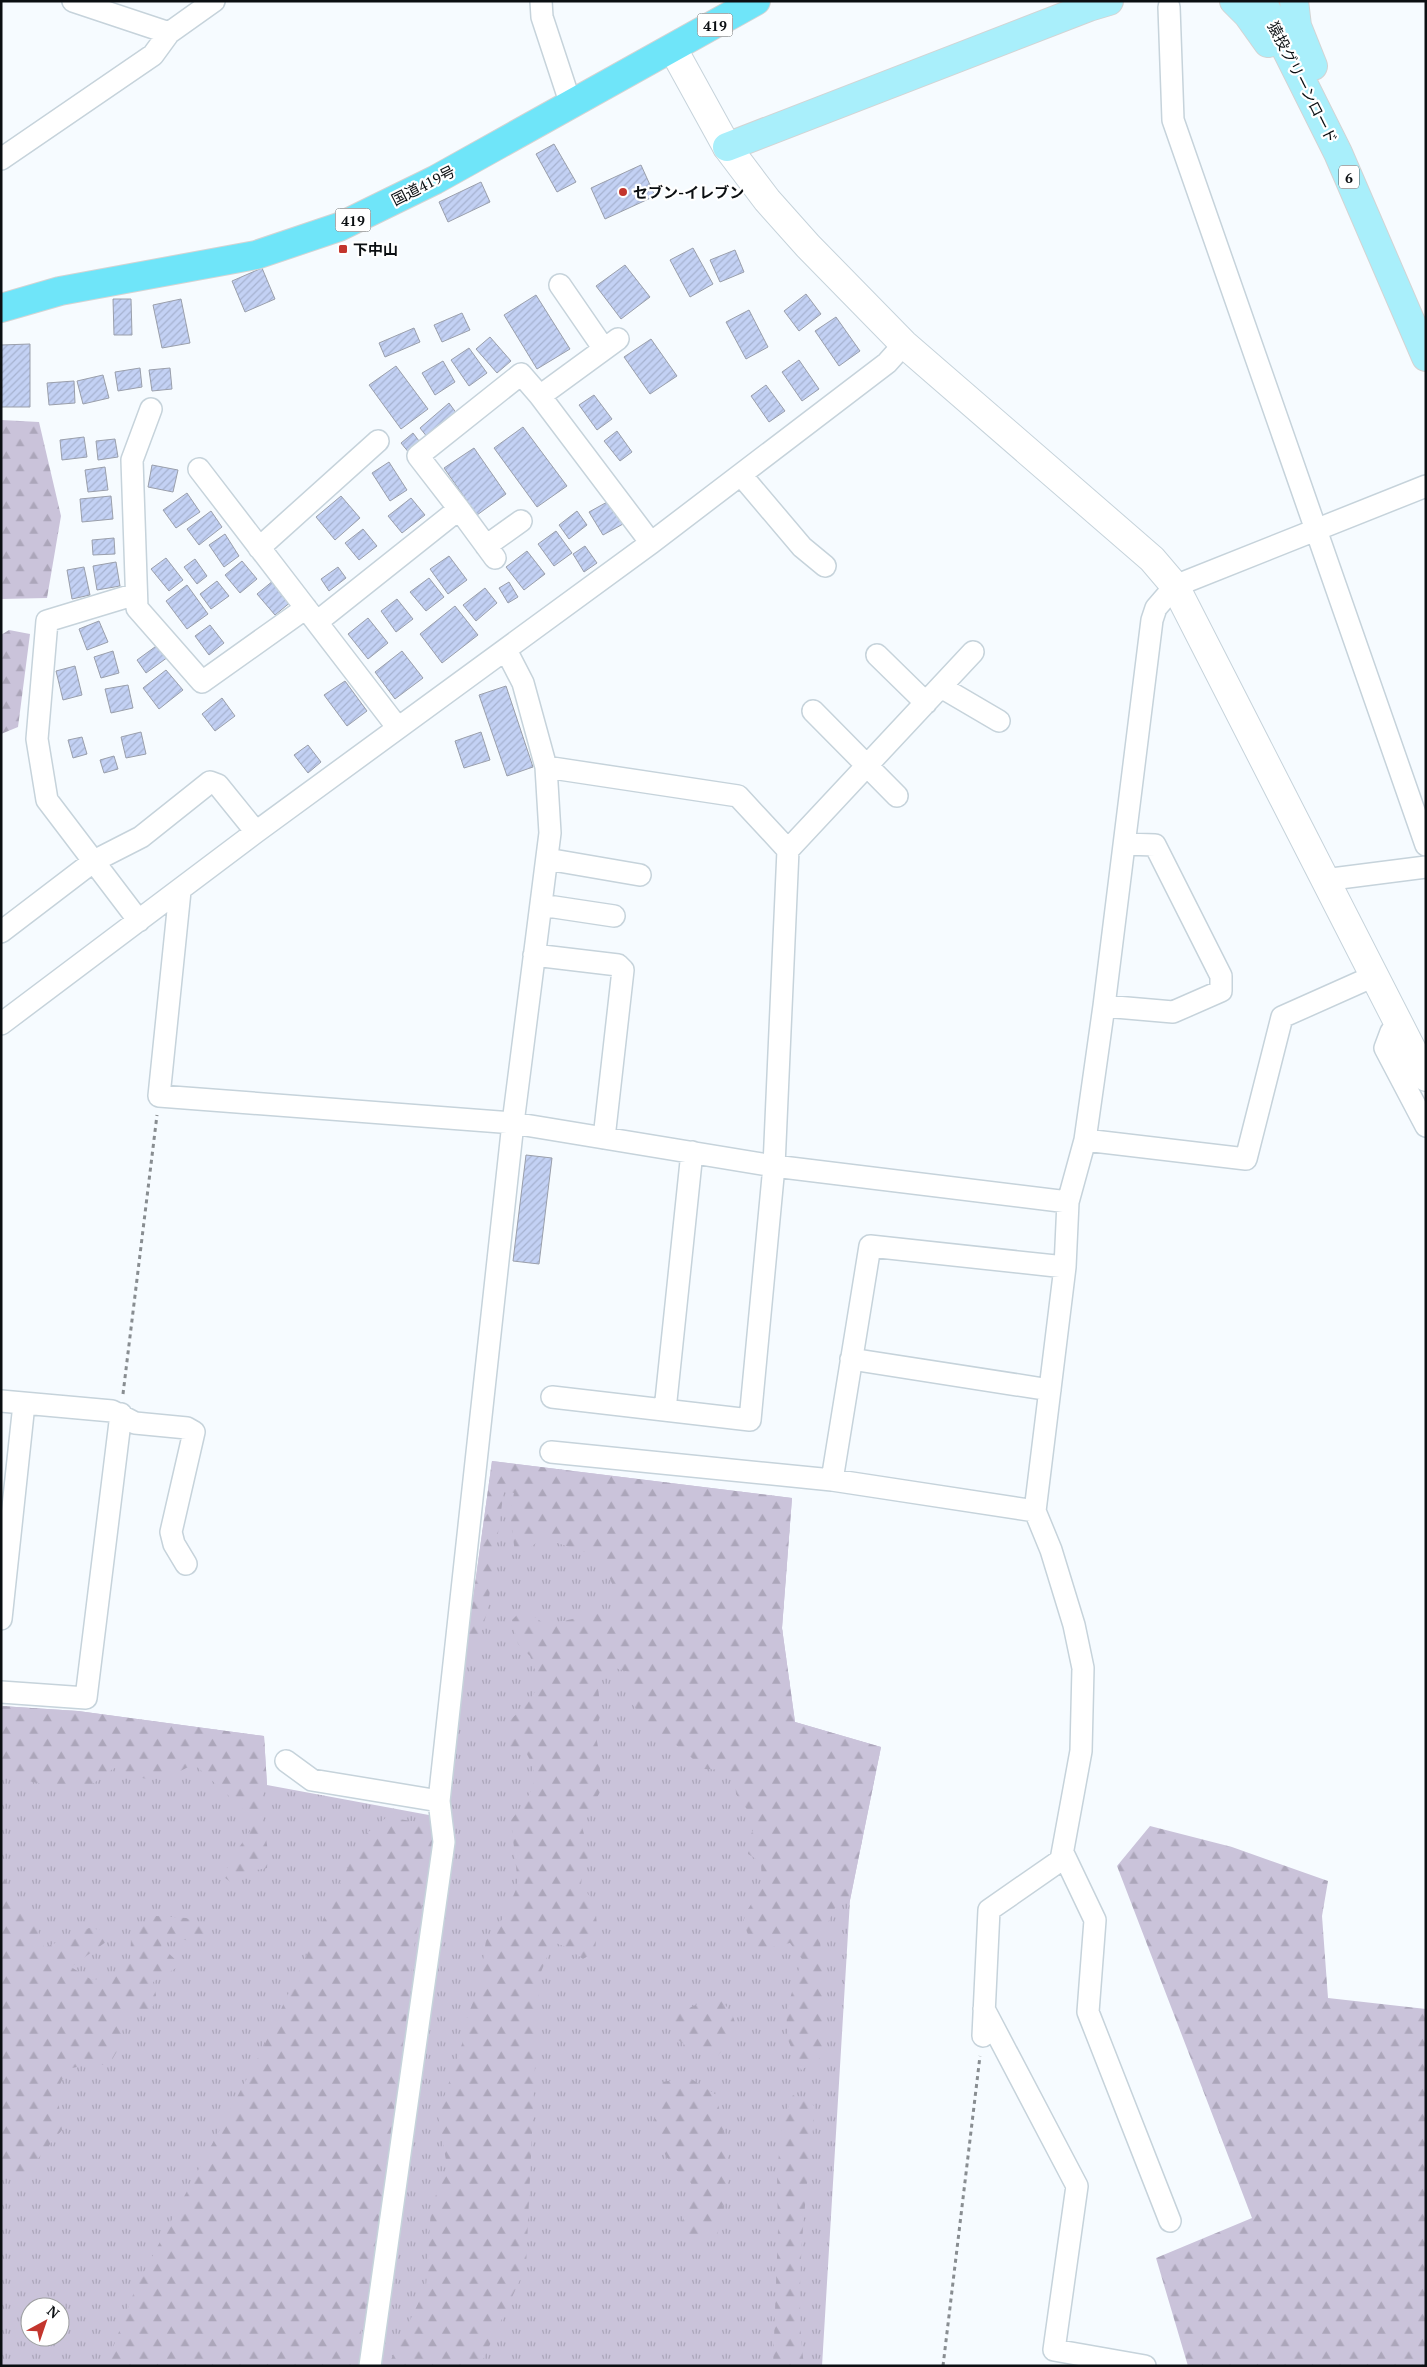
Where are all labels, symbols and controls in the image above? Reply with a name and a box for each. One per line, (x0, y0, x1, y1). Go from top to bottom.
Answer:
road number: 419 (698, 14, 732, 36)
street label: 猿投グリーンロード (1264, 18, 1342, 146)
street label: 国道419号 (388, 160, 458, 210)
road number: 6 (1339, 166, 1359, 188)
place label: セブン-イレブン (633, 182, 744, 202)
marker: セブン-イレブン (617, 186, 629, 198)
road number: 419 (336, 208, 370, 232)
place label: 下中山 (353, 239, 398, 259)
marker: 下中山 (337, 243, 349, 255)
north arrow (20, 2297, 70, 2347)
text: N (44, 2301, 64, 2323)

